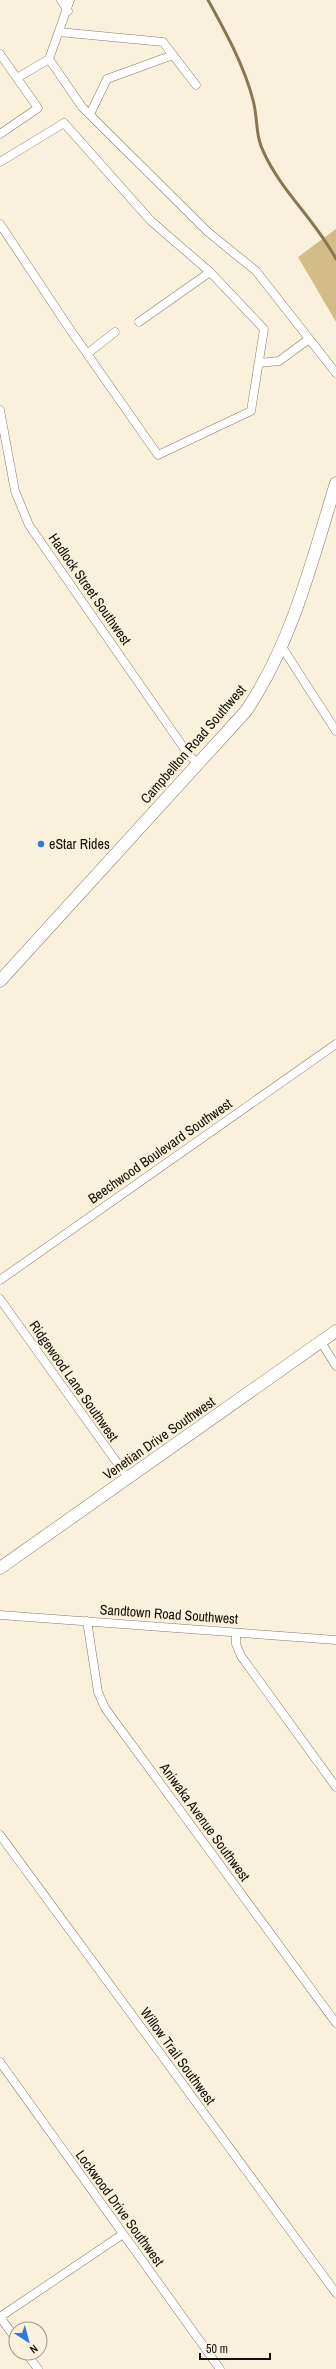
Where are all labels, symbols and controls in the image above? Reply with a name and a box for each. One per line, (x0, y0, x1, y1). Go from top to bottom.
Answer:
street label: Hadlock Street Southwest (45, 530, 135, 648)
street label: Campbellton Road Southwest (136, 681, 250, 807)
place label: eStar Rides (49, 835, 110, 853)
marker: eStar Rides (36, 839, 46, 849)
street label: Beechwood Boulevard Southwest (85, 1094, 235, 1208)
street label: Ridgewood Lane Southwest (25, 1317, 123, 1445)
street label: Venetian Drive Southwest (99, 1393, 219, 1483)
street label: Sandtown Road Southwest (99, 1600, 239, 1628)
street label: Aniwaka Avenue Southwest (155, 1758, 254, 1885)
street label: Willow Trail Southwest (137, 2004, 219, 2108)
street label: Lockwood Drive Southwest (72, 2146, 168, 2270)
north arrow (8, 2321, 48, 2361)
scale bar (200, 2335, 270, 2361)
text: 50 m (206, 2341, 228, 2357)
text: N (27, 2342, 41, 2357)

